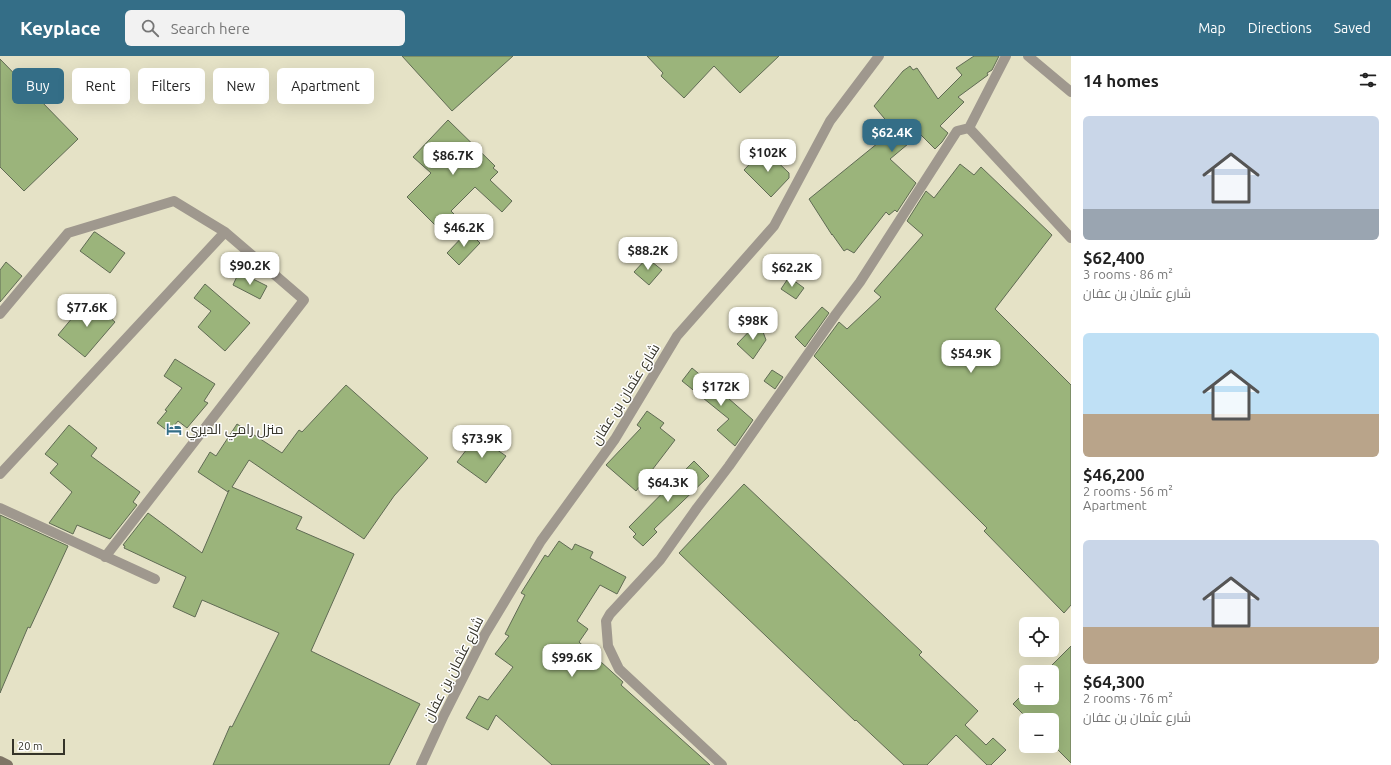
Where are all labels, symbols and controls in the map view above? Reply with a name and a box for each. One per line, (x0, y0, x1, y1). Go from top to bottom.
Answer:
search box (125, 10, 405, 46)
text: Keyplace (20, 17, 101, 39)
icon: search (139, 17, 161, 39)
text: Search here (171, 20, 250, 37)
text: Map (1198, 20, 1226, 36)
text: Directions (1248, 20, 1312, 36)
text: Saved (1334, 20, 1371, 36)
chip: Buy (12, 68, 64, 104)
chip: Rent (72, 68, 130, 104)
chip: Filters (138, 68, 205, 104)
chip: New (213, 68, 269, 104)
chip: Apartment (277, 68, 374, 104)
icon: filters (1357, 69, 1379, 91)
text: 14 homes (1083, 71, 1159, 90)
pin: $62.4K (859, 119, 925, 153)
text: $62.4K (871, 125, 913, 139)
pin: $102K (740, 139, 796, 173)
pin: $86.7K (420, 142, 486, 176)
icon: home (1195, 142, 1267, 214)
text: $102K (749, 145, 787, 159)
text: $86.7K (432, 148, 474, 162)
pin: $46.2K (431, 214, 497, 248)
text: $46.2K (443, 220, 485, 234)
pin: $88.2K (615, 237, 681, 271)
text: $88.2K (627, 243, 669, 257)
text: $62,400 (1083, 248, 1145, 267)
pin: $90.2K (217, 252, 283, 286)
pin: $62.2K (759, 254, 825, 288)
text: $90.2K (229, 258, 271, 272)
text: $62.2K (771, 260, 813, 274)
text: 3 rooms · 86 m² (1083, 267, 1173, 281)
text: شارع عثمان بن عفان (1083, 286, 1191, 300)
pin: $77.6K (54, 294, 120, 328)
text: $77.6K (66, 300, 108, 314)
pin: $98K (729, 307, 777, 341)
text: $98K (738, 313, 768, 327)
street label: شارع عثمان بن عفان (587, 340, 663, 448)
pin: $54.9K (938, 340, 1004, 374)
text: $54.9K (950, 346, 992, 360)
icon: home (1195, 359, 1267, 431)
pin: $172K (693, 373, 749, 407)
text: $172K (702, 379, 740, 393)
hotel icon: منزل رامي الديري (165, 420, 183, 438)
place label: منزل رامي الديري (186, 421, 283, 441)
pin: $73.9K (449, 425, 515, 459)
text: $73.9K (461, 431, 503, 445)
text: $46,200 (1083, 465, 1145, 484)
pin: $64.3K (635, 469, 701, 503)
text: $64.3K (647, 475, 689, 489)
text: 2 rooms · 56 m² (1083, 484, 1173, 498)
text: Apartment (1083, 498, 1147, 512)
icon: home (1195, 566, 1267, 638)
street label: شارع عثمان بن عفان (419, 614, 487, 725)
map controls (1019, 617, 1059, 753)
button: locate (1019, 617, 1059, 657)
pin: $99.6K (539, 644, 605, 678)
text: $99.6K (551, 650, 593, 664)
button: + (1019, 665, 1059, 705)
text: $64,300 (1083, 672, 1145, 691)
text: 2 rooms · 76 m² (1083, 691, 1173, 705)
text: شارع عثمان بن عفان (1083, 710, 1191, 724)
button: − (1019, 713, 1059, 753)
scale bar (12, 737, 65, 756)
text: 20 m (18, 740, 42, 752)

